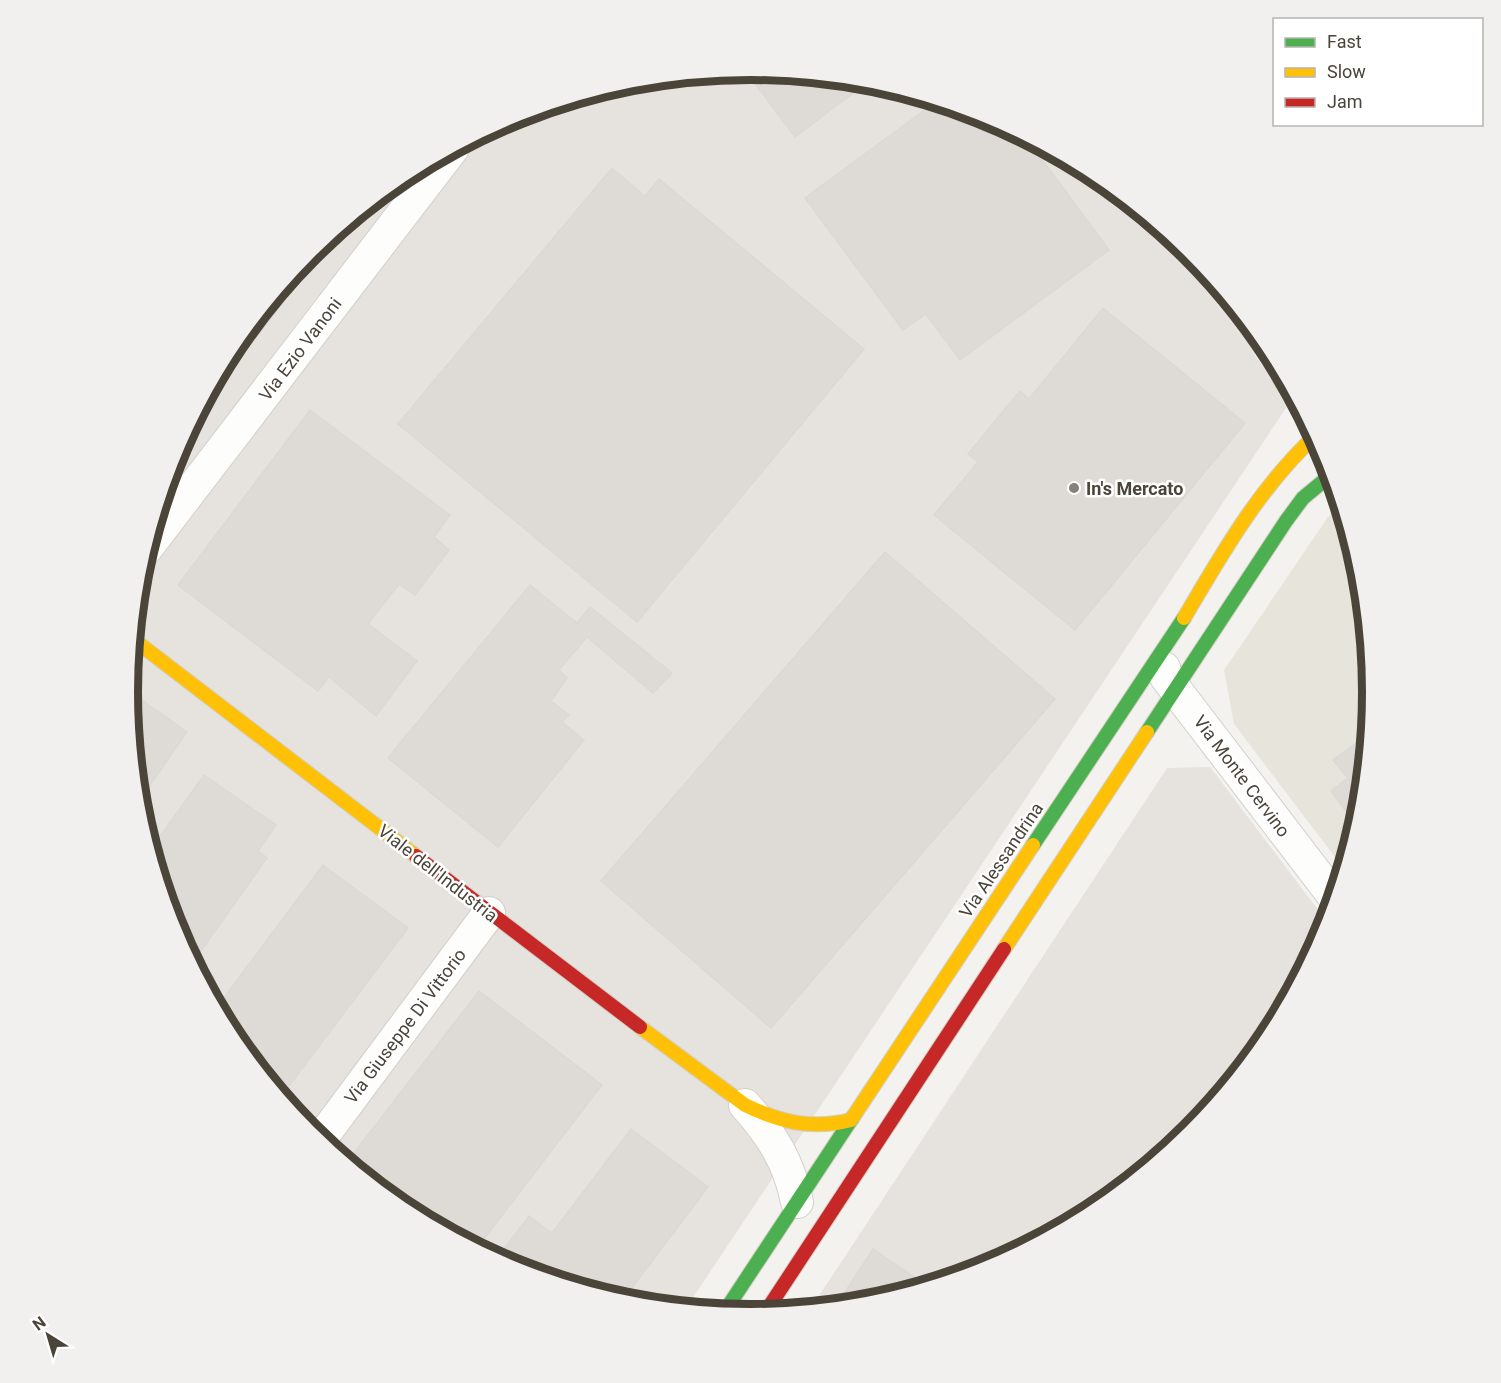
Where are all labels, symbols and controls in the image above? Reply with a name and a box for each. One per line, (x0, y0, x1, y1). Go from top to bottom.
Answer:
legend (1273, 18, 1483, 126)
text: Fast (1327, 31, 1362, 52)
text: Slow (1327, 61, 1366, 82)
text: Jam (1327, 91, 1363, 112)
street label: Via Ezio Vanoni (254, 293, 346, 405)
place label: In's Mercato (1086, 478, 1183, 499)
marker: In's Mercato (1067, 481, 1081, 495)
street label: Via Monte Cervino (1189, 711, 1295, 841)
street label: Via Alessandrina (955, 798, 1047, 922)
street label: Viale dell'Industria (374, 820, 502, 926)
street label: Via Giuseppe Di Vittorio (340, 944, 470, 1108)
north arrow (18, 1305, 78, 1365)
text: N (29, 1312, 50, 1334)

